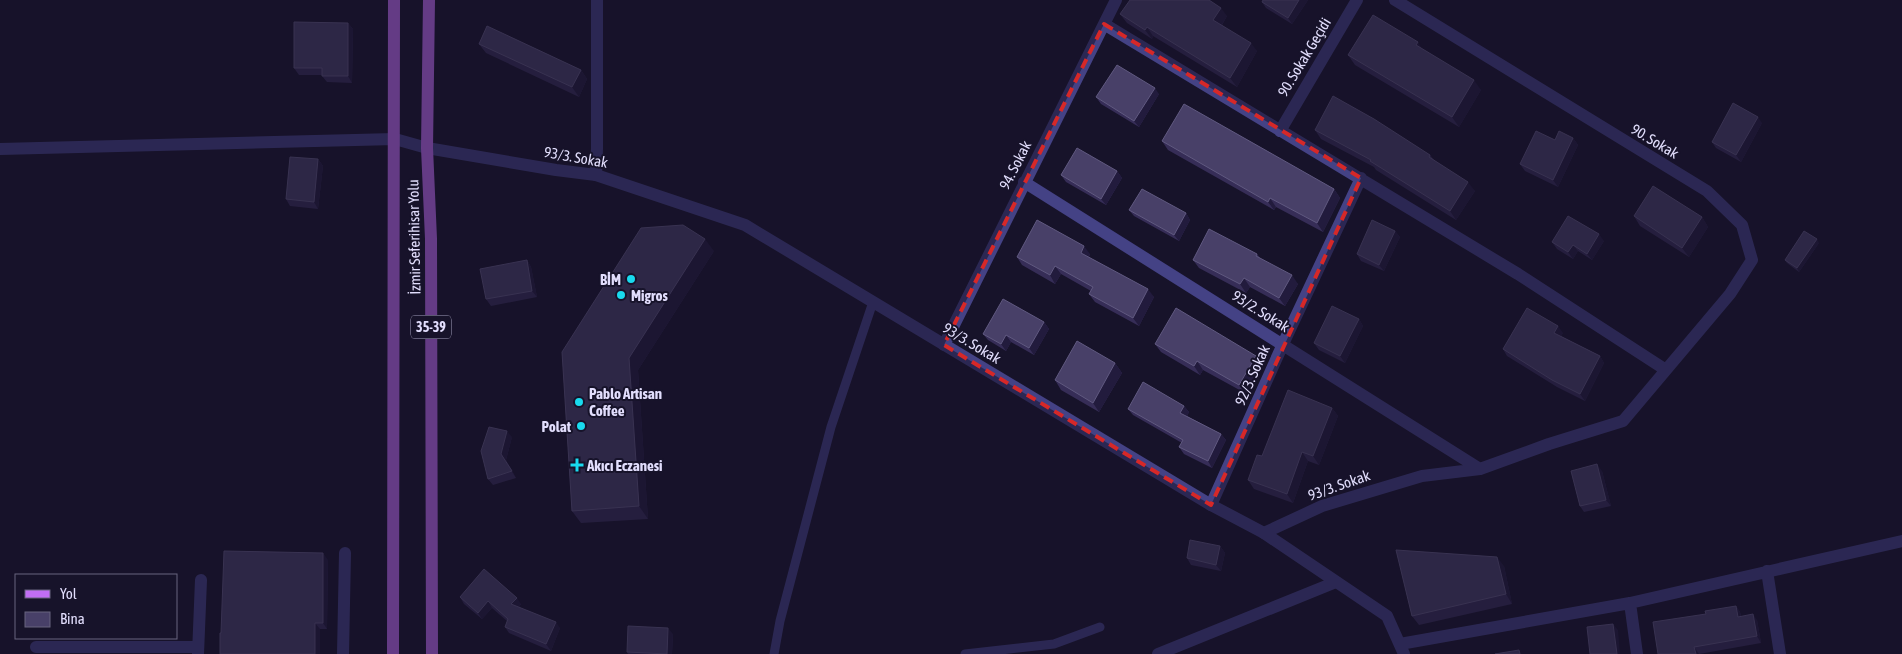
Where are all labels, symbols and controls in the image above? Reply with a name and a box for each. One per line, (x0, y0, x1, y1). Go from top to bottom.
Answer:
street label: 90. Sokak Geçidi (1274, 15, 1334, 99)
street label: 90. Sokak (1628, 120, 1682, 162)
street label: 94. Sokak (996, 137, 1035, 192)
street label: 93/3. Sokak (543, 143, 610, 171)
street label: İzmir Seferihisar Yolu (404, 179, 424, 295)
place label: BİM (600, 271, 621, 288)
marker: BİM (625, 273, 637, 285)
place label: Migros (631, 287, 668, 304)
street label: 93/2. Sokak (1229, 287, 1293, 335)
marker: Migros (615, 289, 627, 301)
road number: 35-39 (411, 316, 451, 338)
street label: 93/3. Sokak (940, 319, 1004, 367)
street label: 92/3. Sokak (1231, 342, 1273, 408)
place label: Pablo Artisan Coffee (589, 385, 662, 419)
marker: Pablo Artisan Coffee (573, 396, 585, 408)
place label: Polat (541, 418, 572, 435)
marker: Polat (575, 420, 587, 432)
place label: Akıcı Eczanesi (586, 457, 663, 474)
marker: Akıcı Eczanesi (571, 459, 583, 471)
street label: 93/3. Sokak (1306, 466, 1373, 504)
legend (15, 574, 178, 639)
text: Yol (60, 585, 77, 602)
text: Bina (60, 610, 85, 627)

